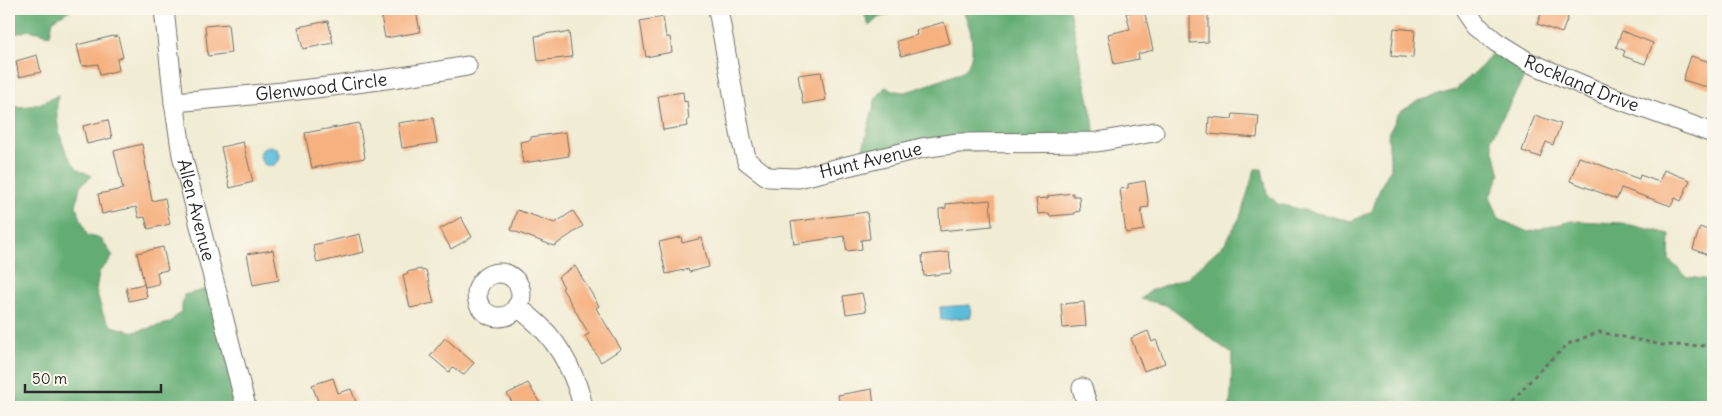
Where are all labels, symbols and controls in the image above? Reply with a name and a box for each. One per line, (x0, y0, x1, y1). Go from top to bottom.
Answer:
street label: Rockland Drive (1521, 50, 1642, 117)
street label: Glenwood Circle (254, 67, 388, 106)
street label: Hunt Avenue (817, 136, 924, 183)
street label: Allen Avenue (172, 157, 220, 263)
scale bar (25, 361, 161, 393)
text: 50 m (32, 369, 67, 388)

